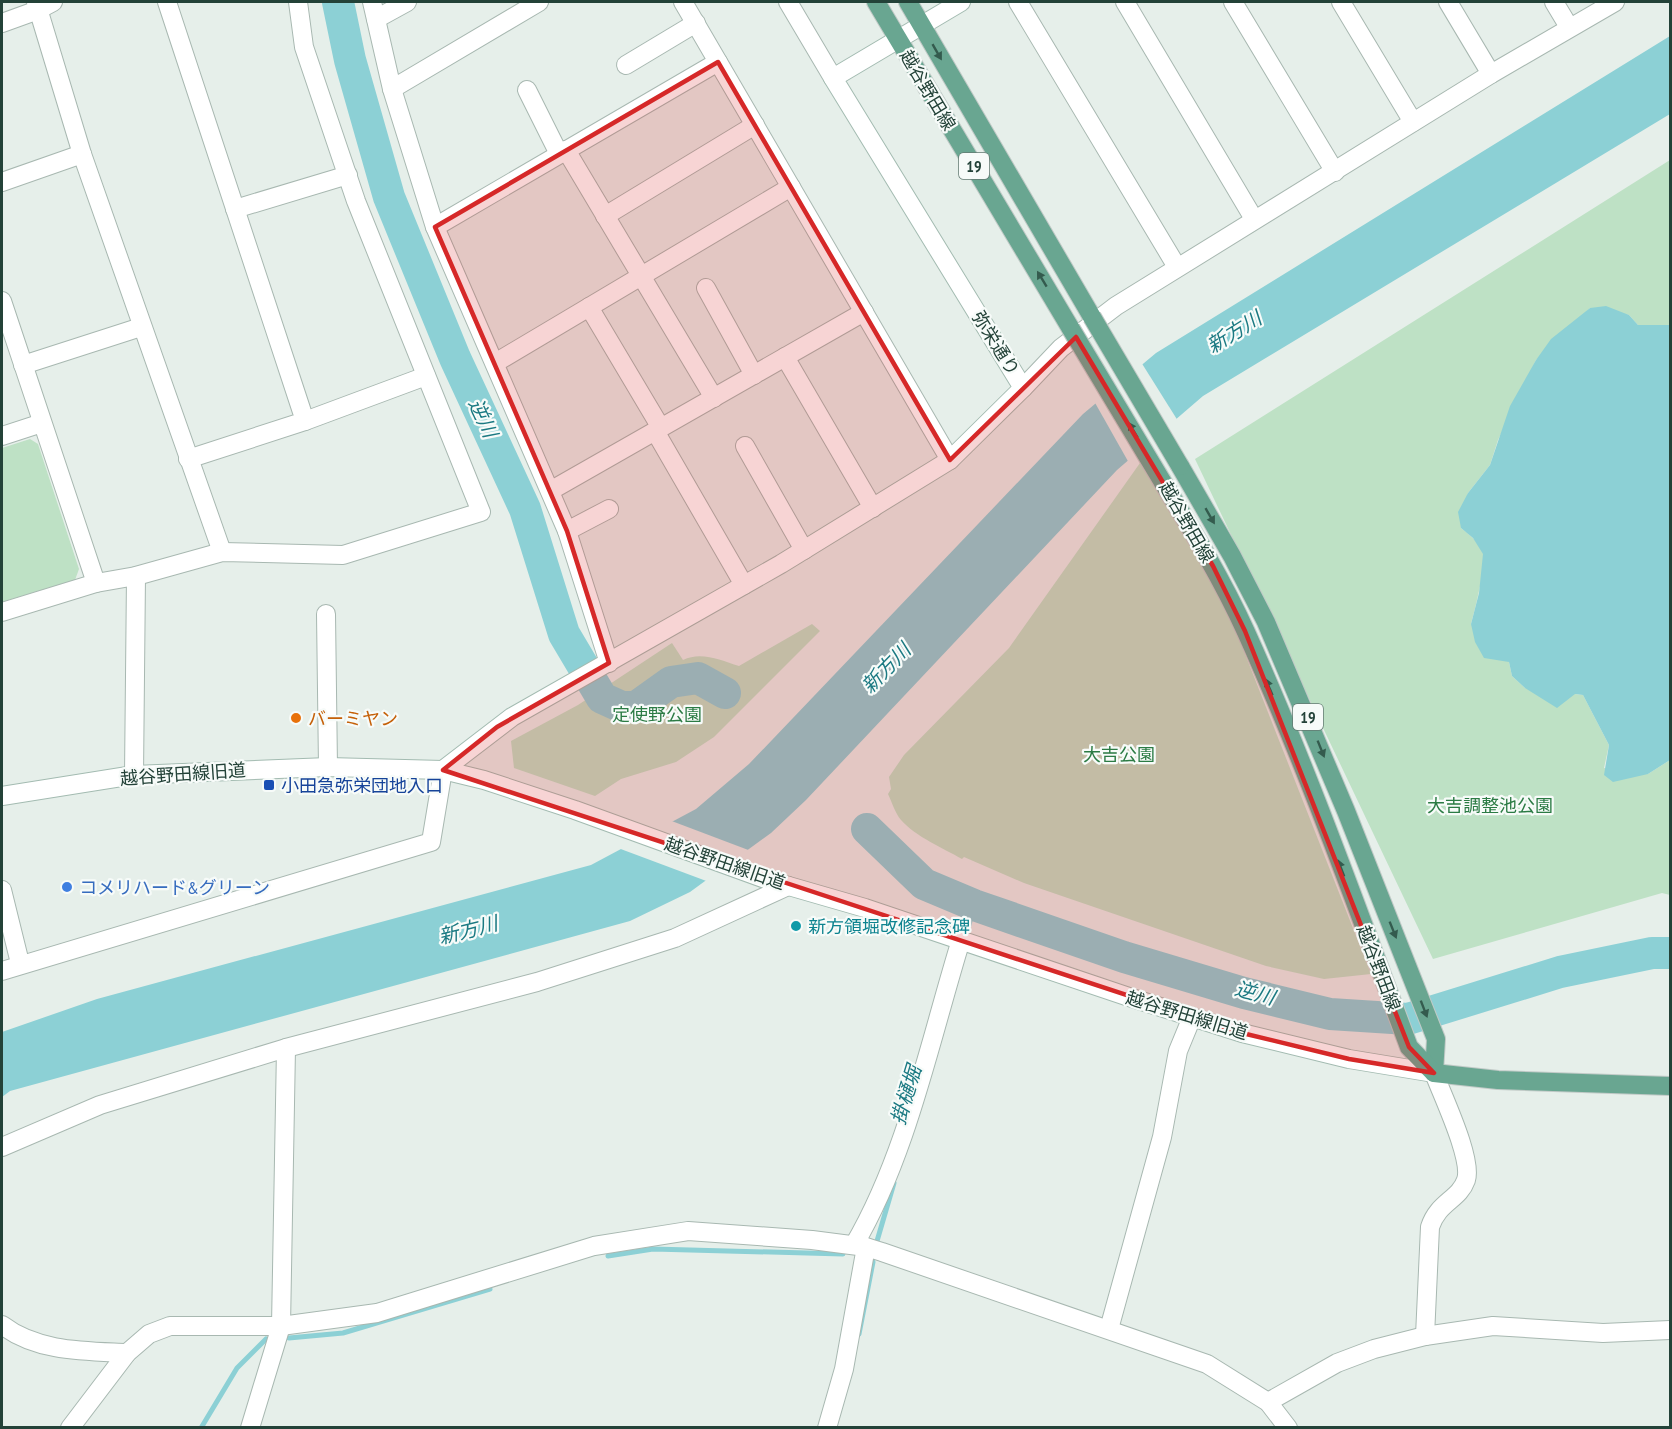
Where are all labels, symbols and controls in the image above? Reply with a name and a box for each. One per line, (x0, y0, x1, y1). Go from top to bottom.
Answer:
one-way arrow (932, 44, 942, 61)
street label: 越谷野田線 (895, 46, 961, 134)
road number: 19 (959, 153, 989, 179)
one-way arrow (1036, 271, 1047, 287)
water label: 新方川 (1202, 304, 1268, 359)
street label: 弥栄通り (967, 306, 1025, 380)
water label: 逆川 (463, 394, 504, 443)
one-way arrow (1127, 422, 1138, 438)
street label: 越谷野田線 (1155, 477, 1219, 567)
one-way arrow (1204, 508, 1214, 525)
water label: 新方川 (856, 636, 918, 699)
one-way arrow (1264, 678, 1274, 696)
park label: 定使野公園 (612, 703, 702, 726)
road number: 19 (1293, 704, 1323, 730)
place label: バーミヤン (308, 707, 398, 730)
marker: バーミヤン (289, 711, 303, 725)
one-way arrow (1317, 740, 1326, 758)
park label: 大吉公園 (1083, 743, 1155, 766)
street label: 越谷野田線旧道 (119, 758, 247, 790)
place label: 小田急弥栄団地入口 (281, 774, 443, 797)
marker: 小田急弥栄団地入口 (262, 778, 276, 792)
park label: 大吉調整池公園 (1427, 794, 1553, 817)
street label: 越谷野田線旧道 (662, 832, 788, 894)
one-way arrow (1336, 859, 1346, 877)
place label: コメリハード&グリーン (79, 876, 270, 899)
marker: コメリハード&グリーン (60, 880, 74, 894)
water label: 新方川 (436, 910, 502, 950)
place label: 新方領堀改修記念碑 (808, 915, 970, 938)
marker: 新方領堀改修記念碑 (789, 919, 803, 933)
one-way arrow (1389, 921, 1398, 939)
street label: 越谷野田線 (1352, 922, 1406, 1014)
water label: 逆川 (1232, 975, 1280, 1011)
street label: 越谷野田線旧道 (1123, 986, 1251, 1044)
one-way arrow (1420, 1000, 1430, 1018)
water label: 掛樋堀 (885, 1060, 928, 1127)

